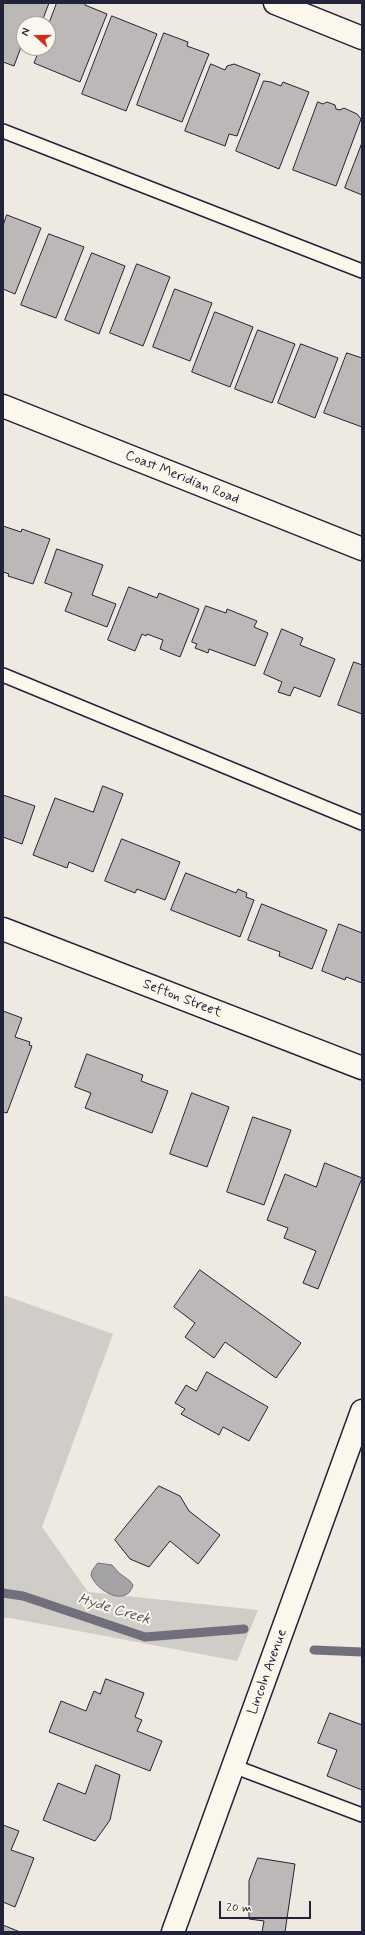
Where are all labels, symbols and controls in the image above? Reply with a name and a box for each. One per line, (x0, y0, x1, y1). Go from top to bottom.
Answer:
north arrow (16, 16, 56, 56)
text: N (18, 26, 34, 38)
street label: Coast Meridian Road (122, 447, 242, 509)
street label: Sefton Street (140, 976, 224, 1022)
water label: Hyde Creek (76, 1591, 152, 1629)
street label: Lincoln Avenue (245, 1627, 291, 1717)
scale bar (221, 1893, 313, 1919)
text: 20 m (226, 1900, 252, 1916)

